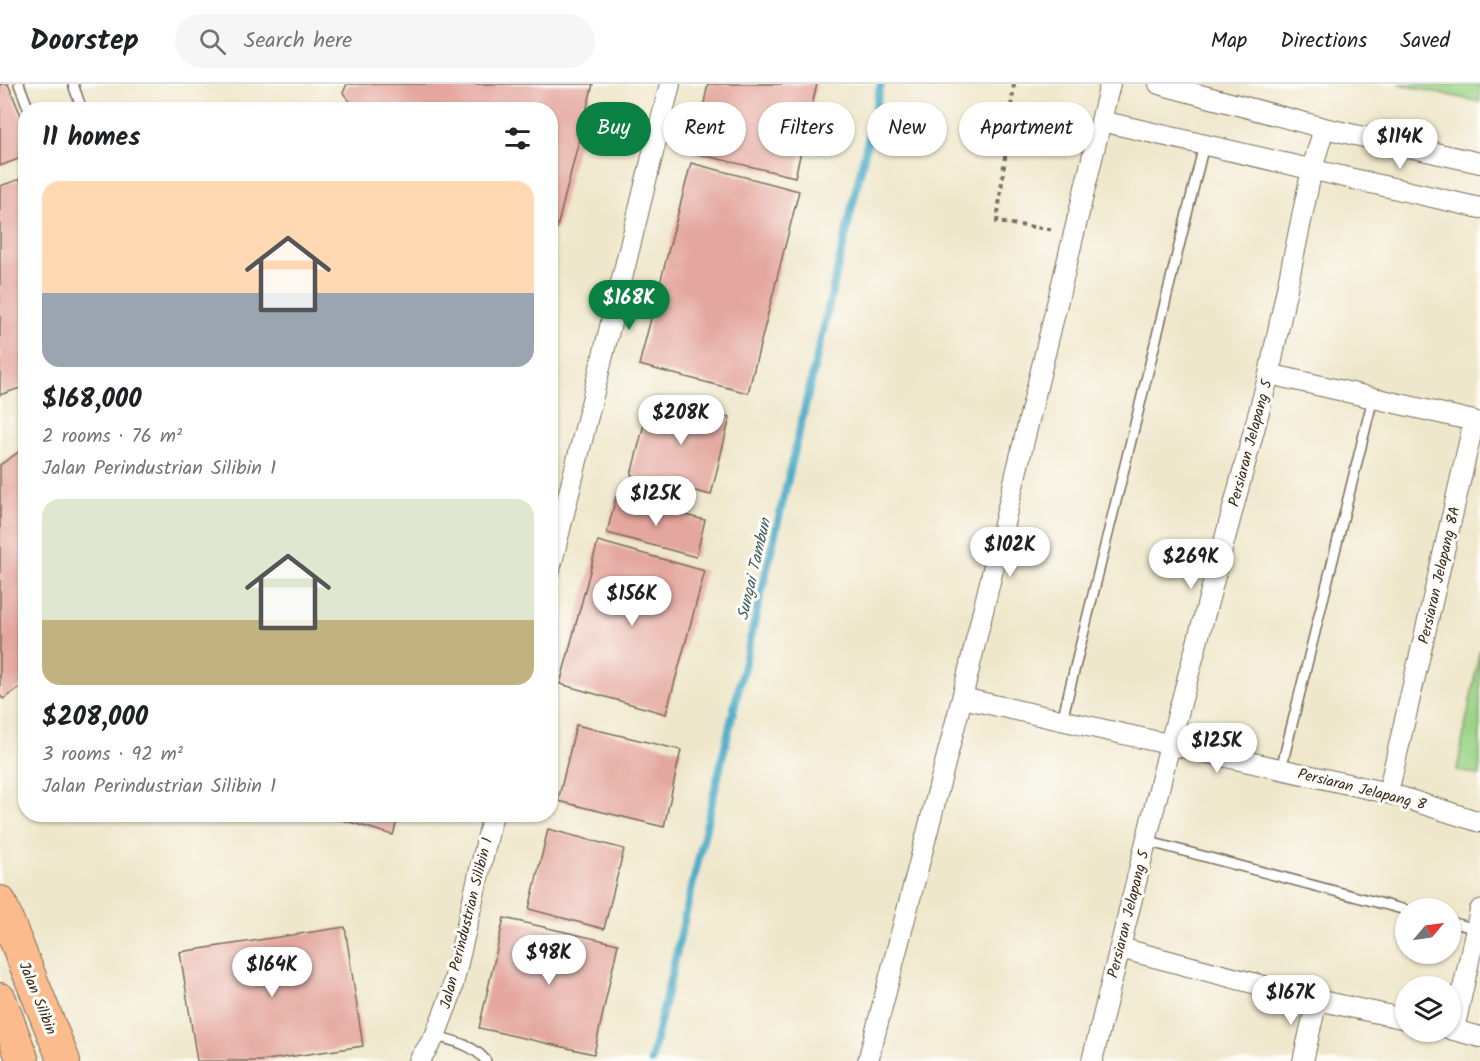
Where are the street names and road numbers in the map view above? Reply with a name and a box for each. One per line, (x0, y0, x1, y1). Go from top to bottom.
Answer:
street label: Persiaran Jelapang 5 (1222, 376, 1280, 510)
street label: Persiaran Jelapang 8A (1412, 504, 1468, 647)
street label: Persiaran Jelapang 8 (1295, 762, 1430, 818)
street label: Jalan Perindustrian Silibin 1 (434, 835, 500, 1011)
street label: Persiaran Jelapang 5 (1102, 847, 1157, 981)
street label: Jalan Silibin (12, 958, 63, 1039)

